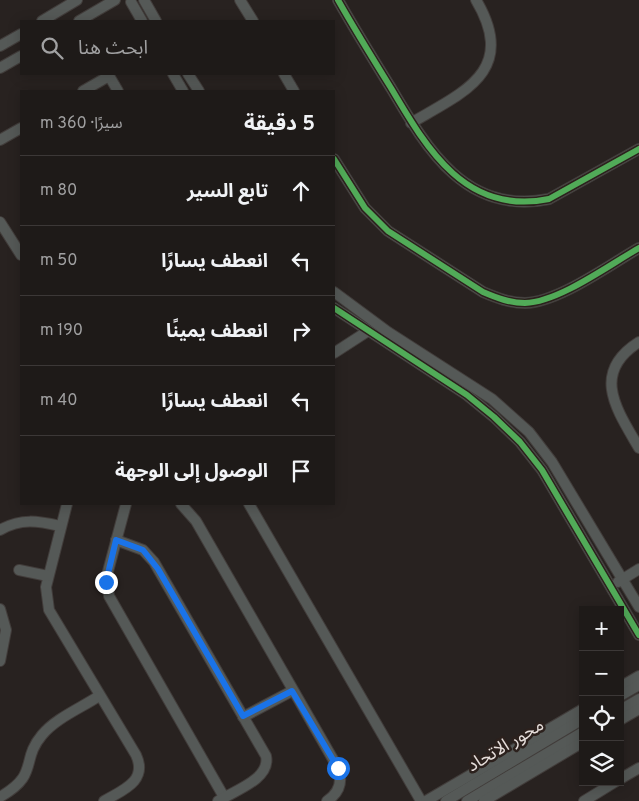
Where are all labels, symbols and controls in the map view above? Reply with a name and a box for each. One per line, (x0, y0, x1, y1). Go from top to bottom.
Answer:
search box (20, 20, 335, 75)
icon: search (38, 34, 66, 62)
text: ابحث هنا (78, 37, 148, 61)
text: 5 دقيقة (244, 111, 315, 138)
text: سيرًا · 360 m (40, 114, 123, 134)
icon: ahead (287, 177, 315, 205)
text: تابع السير (187, 180, 268, 204)
text: 80 m (40, 181, 77, 201)
icon: left (287, 247, 315, 275)
text: انعطف يسارًا (161, 250, 268, 274)
text: 50 m (40, 251, 78, 271)
icon: right (287, 317, 315, 345)
text: انعطف يمينًا (166, 320, 268, 344)
text: 190 m (40, 321, 83, 341)
icon: left (287, 387, 315, 415)
text: انعطف يسارًا (161, 390, 268, 414)
text: 40 m (40, 391, 78, 411)
icon: arrive (287, 457, 315, 485)
text: الوصول إلى الوجهة (115, 460, 268, 484)
route end (95, 571, 118, 594)
map controls (579, 606, 624, 786)
button: + (579, 606, 624, 651)
button: − (579, 651, 624, 696)
button: locate (579, 696, 624, 741)
street label: محور الاتحاد (463, 714, 549, 778)
button: layers (579, 741, 624, 786)
route start (327, 757, 350, 780)

